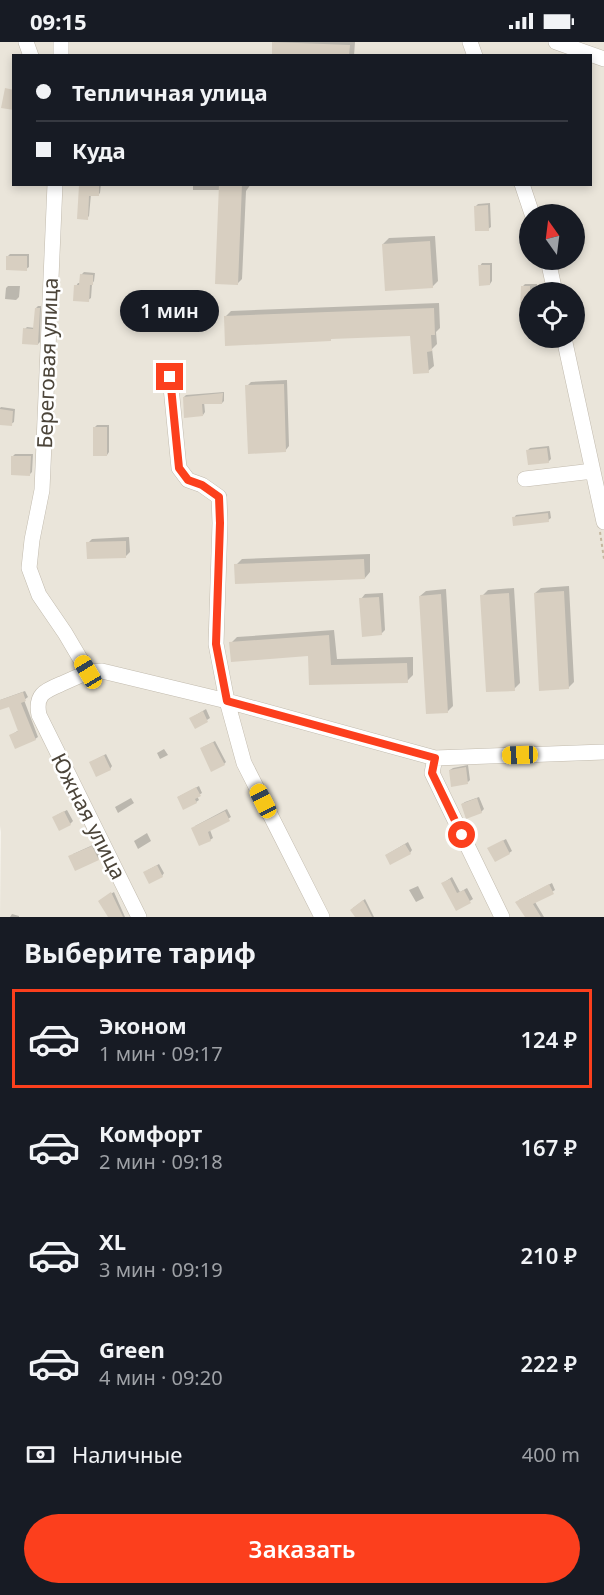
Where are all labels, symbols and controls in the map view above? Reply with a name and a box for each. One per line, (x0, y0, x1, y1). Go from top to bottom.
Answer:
text: 09:15 (30, 6, 87, 36)
text: Тепличная улица (72, 77, 268, 107)
text: Куда (72, 135, 126, 165)
north arrow (519, 204, 585, 270)
map controls (519, 204, 585, 348)
street label: Береговая улица (30, 277, 64, 449)
button: locate (519, 282, 585, 348)
callout: 1 мин (120, 290, 219, 332)
text: 1 мин (140, 297, 199, 324)
route end (156, 363, 183, 390)
car (71, 652, 105, 692)
car (502, 745, 538, 765)
street label: Южная улица (45, 748, 133, 884)
car (247, 781, 279, 821)
route start (448, 821, 475, 848)
text: Выберите тариф (24, 934, 256, 971)
text: Эконом (99, 1010, 187, 1040)
icon: car (27, 1012, 81, 1066)
text: 124 ₽ (520, 1024, 577, 1054)
text: 1 мин · 09:17 (99, 1040, 223, 1067)
text: Комфорт (99, 1118, 202, 1148)
icon: car (27, 1120, 81, 1174)
text: 167 ₽ (520, 1132, 577, 1162)
text: 2 мин · 09:18 (99, 1148, 223, 1175)
text: XL (99, 1226, 126, 1256)
icon: car (27, 1228, 81, 1282)
text: 210 ₽ (520, 1240, 577, 1270)
text: 3 мин · 09:19 (99, 1256, 223, 1283)
text: Green (99, 1334, 165, 1364)
icon: car (27, 1336, 81, 1390)
text: 222 ₽ (520, 1348, 577, 1378)
text: 4 мин · 09:20 (99, 1364, 223, 1391)
icon: cash (24, 1438, 57, 1471)
text: Наличные (72, 1439, 182, 1469)
text: 400 m (522, 1441, 580, 1468)
button: Заказать (24, 1514, 580, 1583)

